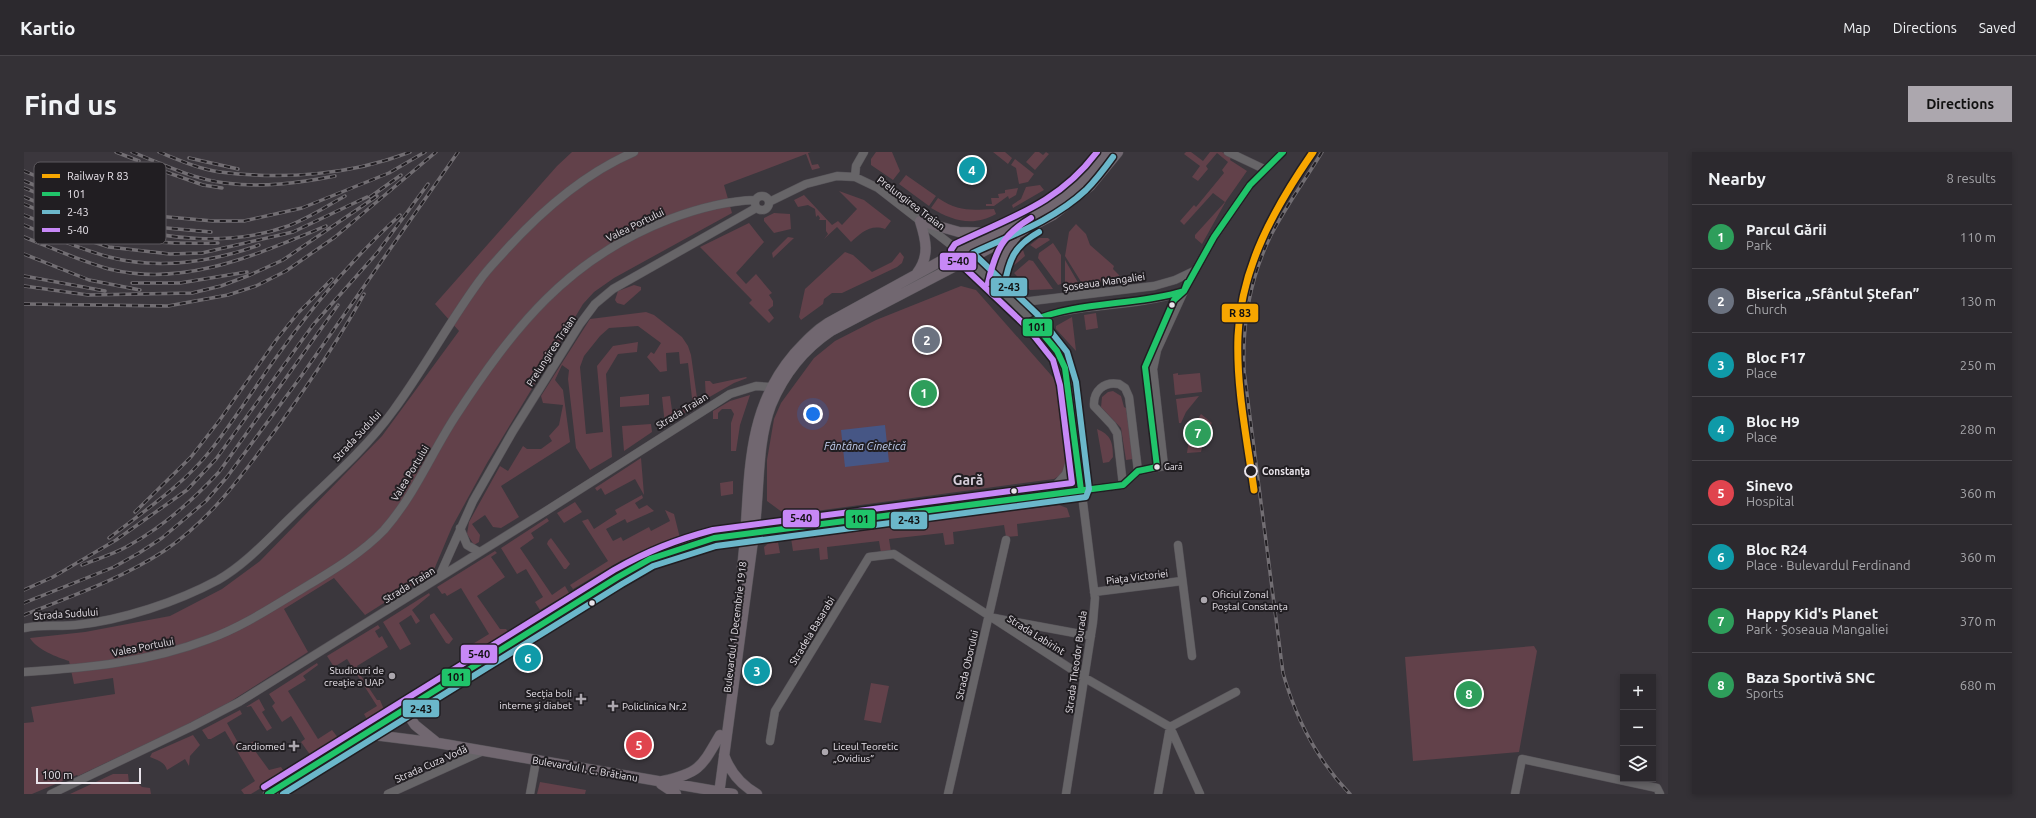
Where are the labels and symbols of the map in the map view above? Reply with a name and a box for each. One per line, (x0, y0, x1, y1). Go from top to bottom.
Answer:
pin: 4 (959, 155, 985, 185)
legend (34, 162, 166, 244)
text: Railway R 83 (67, 170, 129, 182)
street label: Prelungirea Traian (875, 174, 947, 232)
text: 101 (67, 188, 86, 200)
text: 2-43 (67, 206, 89, 218)
street label: Valea Portului (604, 206, 666, 244)
text: 5-40 (67, 224, 89, 236)
line badge: 5-40 (939, 252, 977, 271)
text: 5-40 (947, 255, 969, 267)
street label: Șoseaua Mangaliei (1062, 271, 1146, 293)
line badge: 2-43 (990, 277, 1028, 297)
text: 2-43 (998, 281, 1020, 293)
unlabelled marker (1167, 300, 1177, 310)
line badge: R 83 (1221, 303, 1259, 323)
text: R 83 (1229, 307, 1251, 319)
street label: Prelungirea Traian (524, 314, 578, 388)
line badge: 101 (1022, 318, 1053, 337)
text: 101 (1028, 321, 1046, 333)
pin: 2 (914, 325, 940, 355)
pin: 1 (911, 378, 937, 408)
street label: Strada Traian (654, 391, 710, 431)
your location (803, 404, 823, 424)
street label: Strada Sudului (331, 409, 383, 463)
pin: 7 (1185, 418, 1211, 448)
water label: Fântâna Cinetică (824, 440, 906, 452)
street label: Valea Portului (389, 443, 431, 503)
marker: Gară (1152, 462, 1162, 472)
place label: Gară (1164, 462, 1183, 472)
marker: Constanța (1244, 464, 1258, 478)
place label: Constanța (1262, 466, 1310, 477)
district label: Gară (953, 472, 983, 488)
unlabelled marker (1009, 486, 1019, 496)
line badge: 5-40 (782, 509, 820, 528)
line badge: 101 (845, 509, 876, 529)
line badge: 2-43 (890, 511, 928, 530)
text: 5-40 (790, 512, 812, 524)
text: 101 (851, 513, 869, 525)
text: 2-43 (898, 514, 920, 526)
street label: Bulevardul 1 Decembrie 1918 (721, 560, 749, 693)
street label: Strada Traian (381, 565, 437, 605)
street label: Piața Victoriei (1105, 568, 1169, 586)
place label: Oficiul Zonal Poștal Constanța (1212, 589, 1288, 612)
street label: Stradela Basarabi (787, 595, 837, 667)
marker: Oficiul Zonal Poștal Constanța (1199, 595, 1209, 605)
unlabelled marker (587, 598, 597, 608)
street label: Strada Sudului (33, 606, 99, 622)
street label: Strada Theodor Burada (1063, 610, 1089, 714)
street label: Strada Labirint (1005, 613, 1067, 657)
street label: Strada Oborului (954, 629, 980, 701)
street label: Valea Portului (111, 636, 175, 658)
pin: 6 (515, 643, 541, 673)
line badge: 5-40 (460, 644, 498, 664)
text: 5-40 (468, 648, 490, 660)
pin: 3 (744, 656, 770, 686)
place label: Studiouri de creație a UAP (324, 665, 384, 688)
line badge: 101 (441, 668, 471, 687)
marker: Studiouri de creație a UAP (387, 671, 397, 681)
text: 101 (447, 671, 465, 683)
pin: 8 (1456, 679, 1482, 709)
place label: Secția boli interne și diabet (499, 688, 572, 711)
marker: Secția boli interne și diabet (575, 693, 587, 705)
line badge: 2-43 (402, 699, 440, 718)
marker: Policlinica Nr.2 (607, 700, 619, 712)
place label: Policlinica Nr.2 (622, 701, 687, 712)
text: 2-43 (410, 703, 432, 715)
pin: 5 (626, 730, 652, 760)
marker: Cardiomed (288, 740, 300, 752)
place label: Cardiomed (236, 741, 285, 752)
place label: Liceul Teoretic „Ovidius” (833, 741, 898, 764)
street label: Strada Cuza Vodă (393, 743, 469, 785)
marker: Liceul Teoretic „Ovidius” (820, 747, 830, 757)
street label: Bulevardul I. C. Brătianu (531, 754, 639, 784)
scale bar (36, 766, 141, 785)

